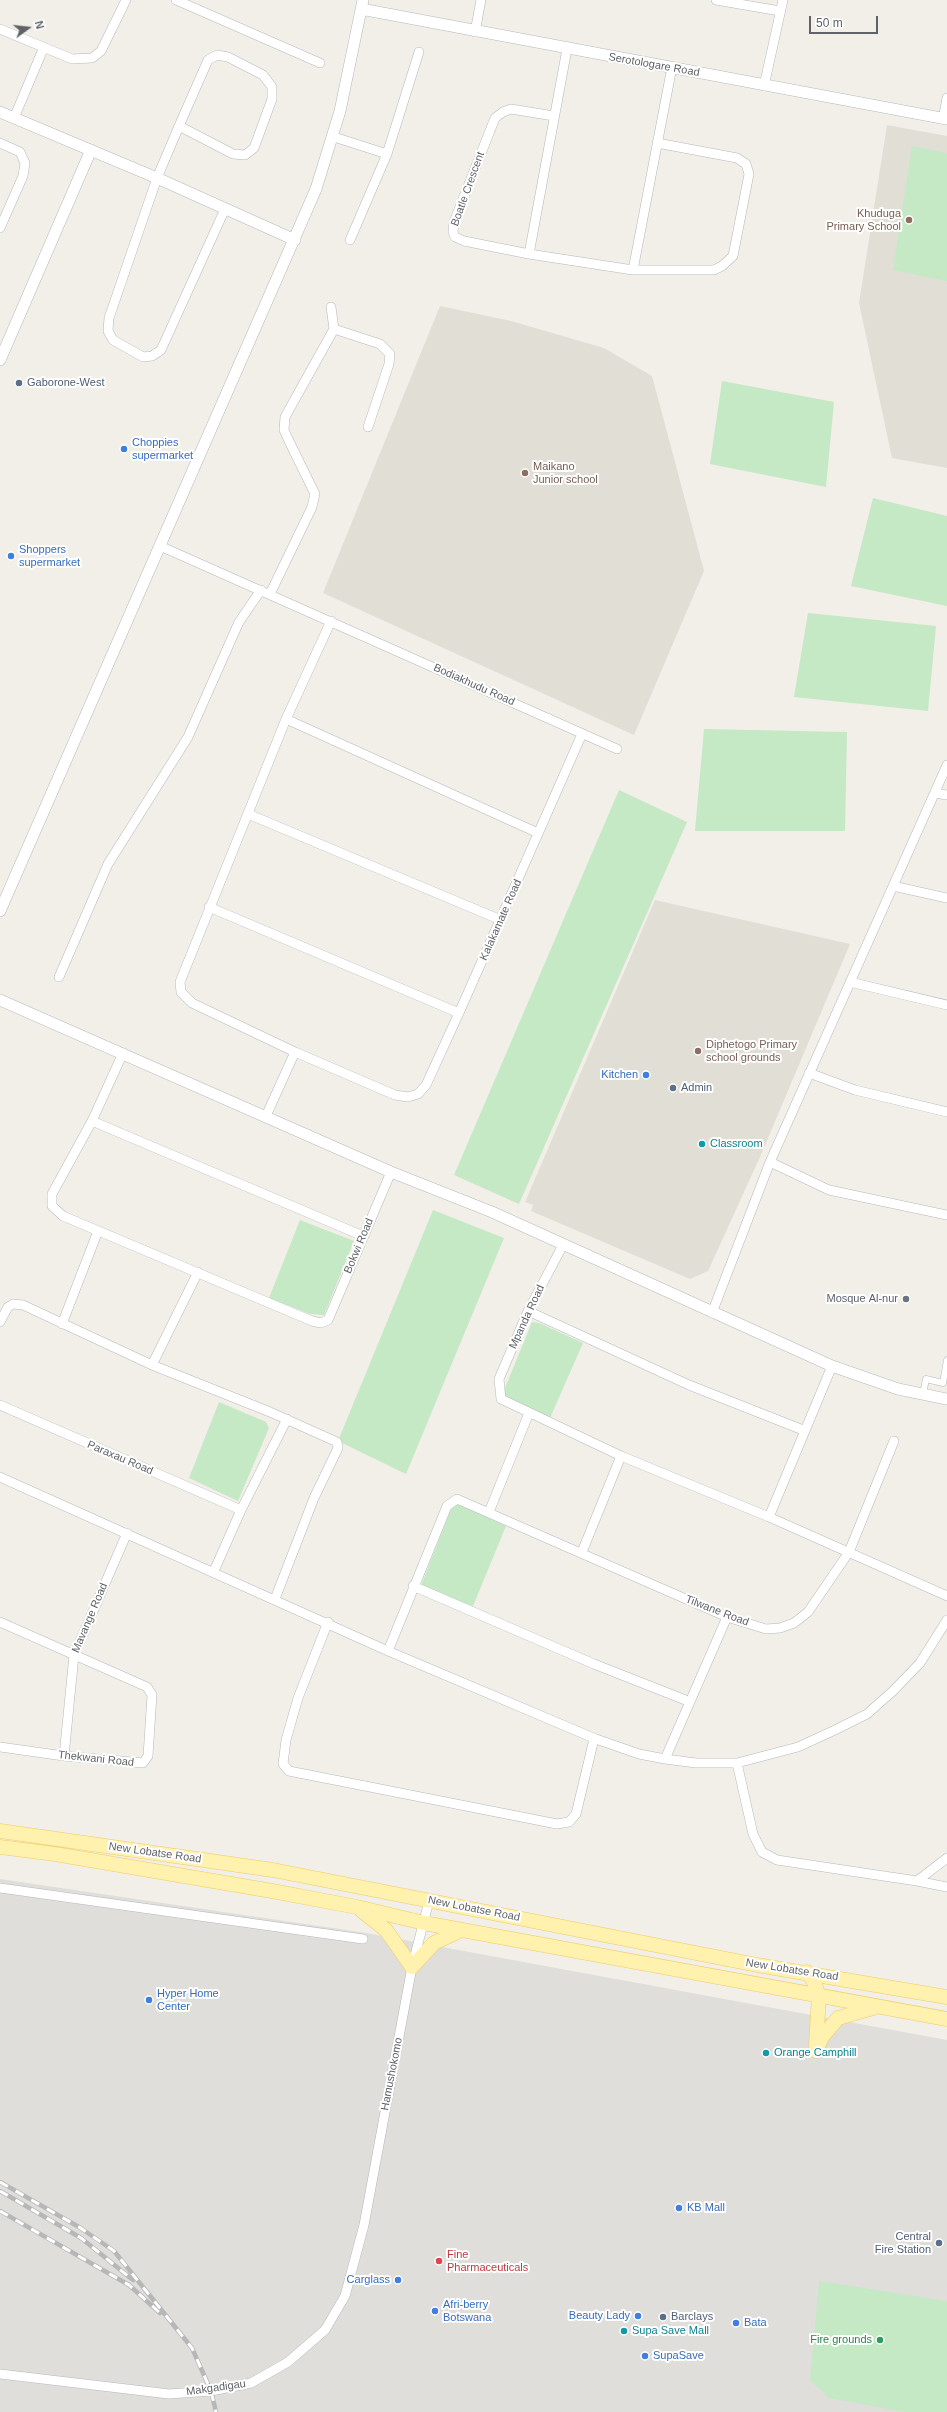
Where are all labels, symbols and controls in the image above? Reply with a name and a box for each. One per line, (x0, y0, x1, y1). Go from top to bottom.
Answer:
north arrow (8, 8, 48, 48)
scale bar (811, 8, 880, 34)
text: 50 m (816, 16, 843, 30)
text: N (33, 19, 46, 30)
street label: Serotologare Road (607, 50, 701, 80)
street label: Boatle Crescent (448, 150, 488, 228)
place label: Khuduga Primary School (826, 207, 901, 233)
marker: Khuduga Primary School (904, 215, 914, 225)
place label: Gaborone-West (27, 376, 104, 390)
marker: Gaborone-West (14, 378, 24, 388)
place label: Choppies supermarket (132, 436, 193, 462)
marker: Choppies supermarket (119, 444, 129, 454)
place label: Maikano Junior school (533, 460, 598, 486)
marker: Maikano Junior school (520, 468, 530, 478)
place label: Shoppers supermarket (19, 543, 80, 569)
marker: Shoppers supermarket (6, 551, 16, 561)
street label: Bodiakhudu Road (431, 661, 517, 709)
street label: Kalakamate Road (477, 877, 525, 963)
place label: Diphetogo Primary school grounds (706, 1038, 797, 1064)
marker: Diphetogo Primary school grounds (693, 1046, 703, 1056)
place label: Kitchen (601, 1068, 638, 1082)
marker: Kitchen (641, 1070, 651, 1080)
place label: Admin (681, 1081, 712, 1095)
marker: Admin (668, 1083, 678, 1093)
place label: Classroom (710, 1137, 763, 1151)
marker: Classroom (697, 1139, 707, 1149)
street label: Bokwi Road (341, 1216, 377, 1276)
street label: Mpanda Road (506, 1283, 548, 1351)
place label: Mosque Al-nur (826, 1292, 898, 1306)
marker: Mosque Al-nur (901, 1294, 911, 1304)
street label: Paraxau Road (85, 1438, 155, 1478)
street label: Mavange Road (69, 1581, 111, 1655)
street label: Tilwane Road (683, 1593, 751, 1629)
street label: Thekwani Road (57, 1748, 135, 1770)
street label: New Lobatse Road (108, 1840, 202, 1866)
street label: New Lobatse Road (427, 1894, 521, 1924)
street label: New Lobatse Road (745, 1956, 839, 1984)
place label: Hyper Home Center (157, 1987, 219, 2013)
marker: Hyper Home Center (144, 1995, 154, 2005)
street label: Hamushokomo (378, 2036, 406, 2112)
place label: Orange Camphill (774, 2046, 857, 2060)
marker: Orange Camphill (761, 2048, 771, 2058)
place label: KB Mall (687, 2201, 725, 2215)
marker: KB Mall (674, 2203, 684, 2213)
place label: Central Fire Station (875, 2230, 931, 2256)
marker: Central Fire Station (934, 2238, 944, 2248)
place label: Fine Pharmaceuticals (447, 2248, 528, 2274)
marker: Fine Pharmaceuticals (434, 2256, 444, 2266)
place label: Carglass (347, 2273, 390, 2287)
marker: Carglass (393, 2275, 403, 2285)
place label: Afri-berry Botswana (443, 2298, 491, 2324)
marker: Afri-berry Botswana (430, 2306, 440, 2316)
place label: Beauty Lady (569, 2309, 630, 2323)
place label: Barclays (671, 2310, 713, 2324)
marker: Beauty Lady (633, 2311, 643, 2321)
marker: Barclays (658, 2312, 668, 2322)
place label: Bata (744, 2316, 767, 2330)
marker: Bata (731, 2318, 741, 2328)
place label: Supa Save Mall (632, 2324, 709, 2338)
marker: Supa Save Mall (619, 2326, 629, 2336)
place label: Fire grounds (810, 2333, 872, 2347)
marker: Fire grounds (875, 2335, 885, 2345)
place label: SupaSave (653, 2349, 704, 2363)
marker: SupaSave (640, 2351, 650, 2361)
street label: Makgadigau (185, 2377, 247, 2399)

